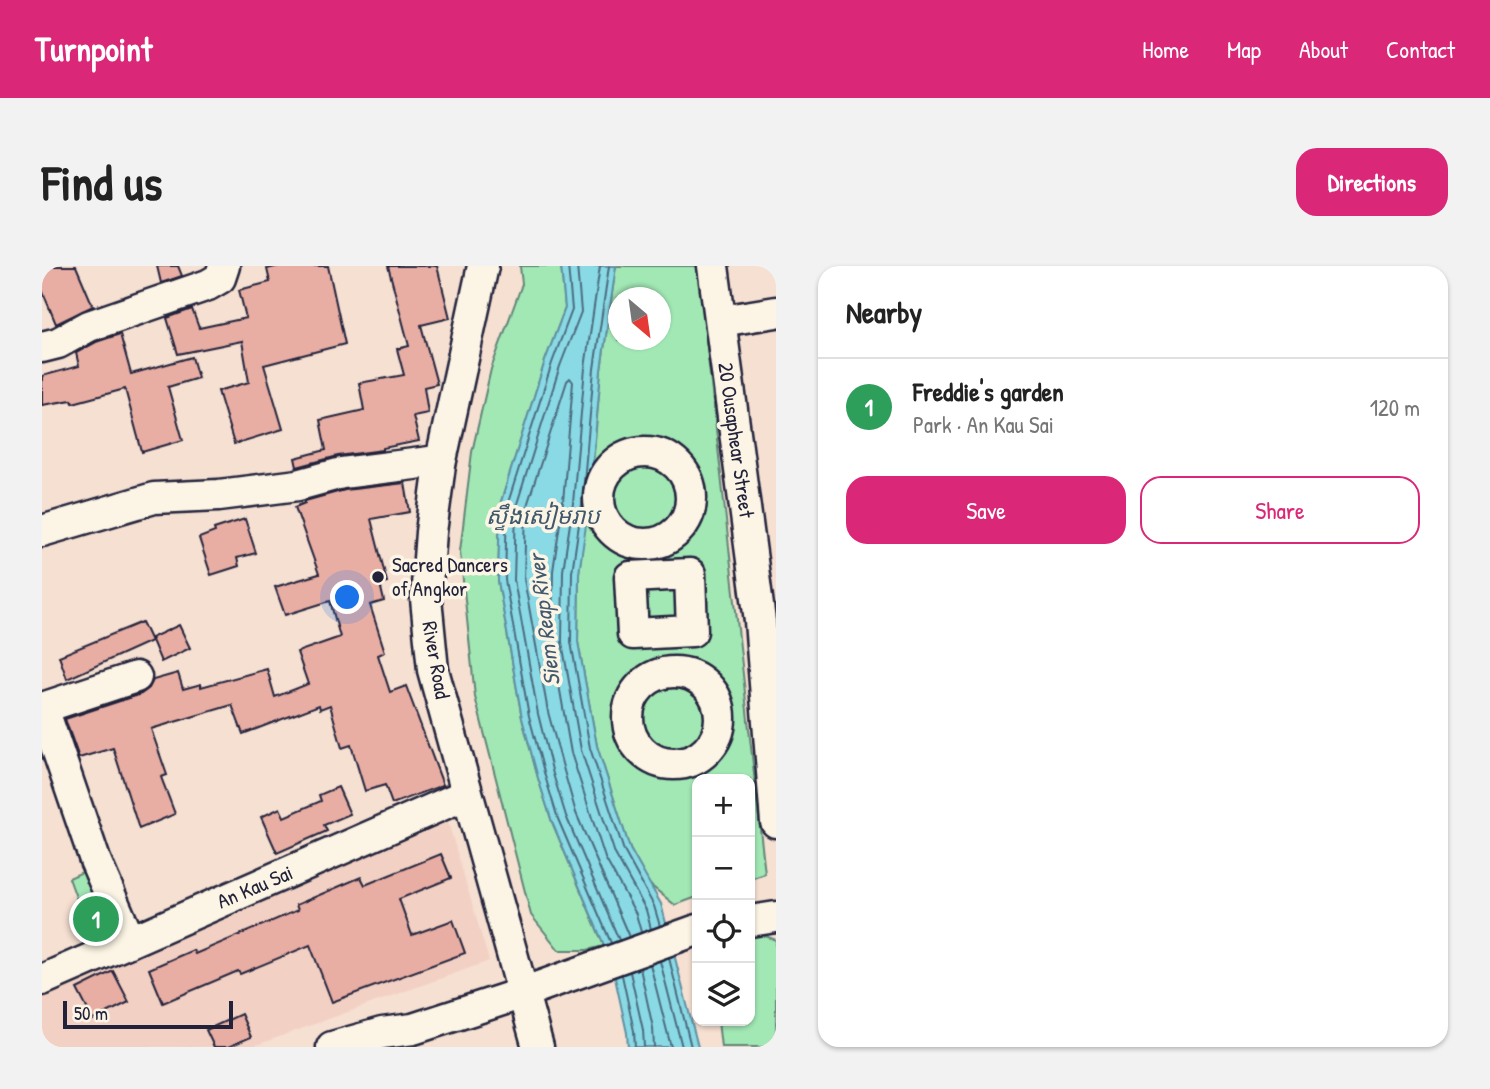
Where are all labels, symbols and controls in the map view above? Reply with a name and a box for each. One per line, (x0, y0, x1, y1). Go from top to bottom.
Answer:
text: Turnpoint (35, 27, 152, 71)
text: Home (1142, 33, 1189, 65)
text: Map (1227, 33, 1261, 65)
text: About (1299, 33, 1348, 65)
text: Contact (1386, 33, 1455, 65)
button: Directions (1296, 148, 1448, 216)
text: Find us (42, 149, 162, 215)
north arrow (608, 287, 671, 350)
text: Nearby (846, 292, 922, 332)
street label: 20 Ousaphear Street (711, 360, 762, 520)
text: Freddie's garden (913, 374, 1064, 409)
text: 1 (865, 392, 873, 423)
text: 120 m (1370, 392, 1420, 423)
text: Park · An Kau Sai (913, 409, 1054, 440)
button: Save (846, 476, 1126, 544)
button: Share (1140, 476, 1420, 544)
water label: ស្ទឹងសៀមរាប (486, 500, 602, 531)
water label: Siem Reap River (520, 549, 568, 688)
place label: Sacred Dancers of Angkor (392, 550, 508, 603)
marker: Sacred Dancers of Angkor (370, 569, 386, 585)
your location (330, 580, 364, 614)
street label: River Road (415, 619, 458, 701)
map controls (692, 774, 755, 1026)
button: + (692, 774, 755, 837)
button: − (692, 837, 755, 900)
street label: An Kau Sai (213, 858, 297, 915)
pin: 1 (73, 893, 119, 945)
button: locate (692, 900, 755, 963)
button: layers (692, 963, 755, 1026)
scale bar (63, 998, 233, 1030)
text: 50 m (74, 1000, 108, 1026)

